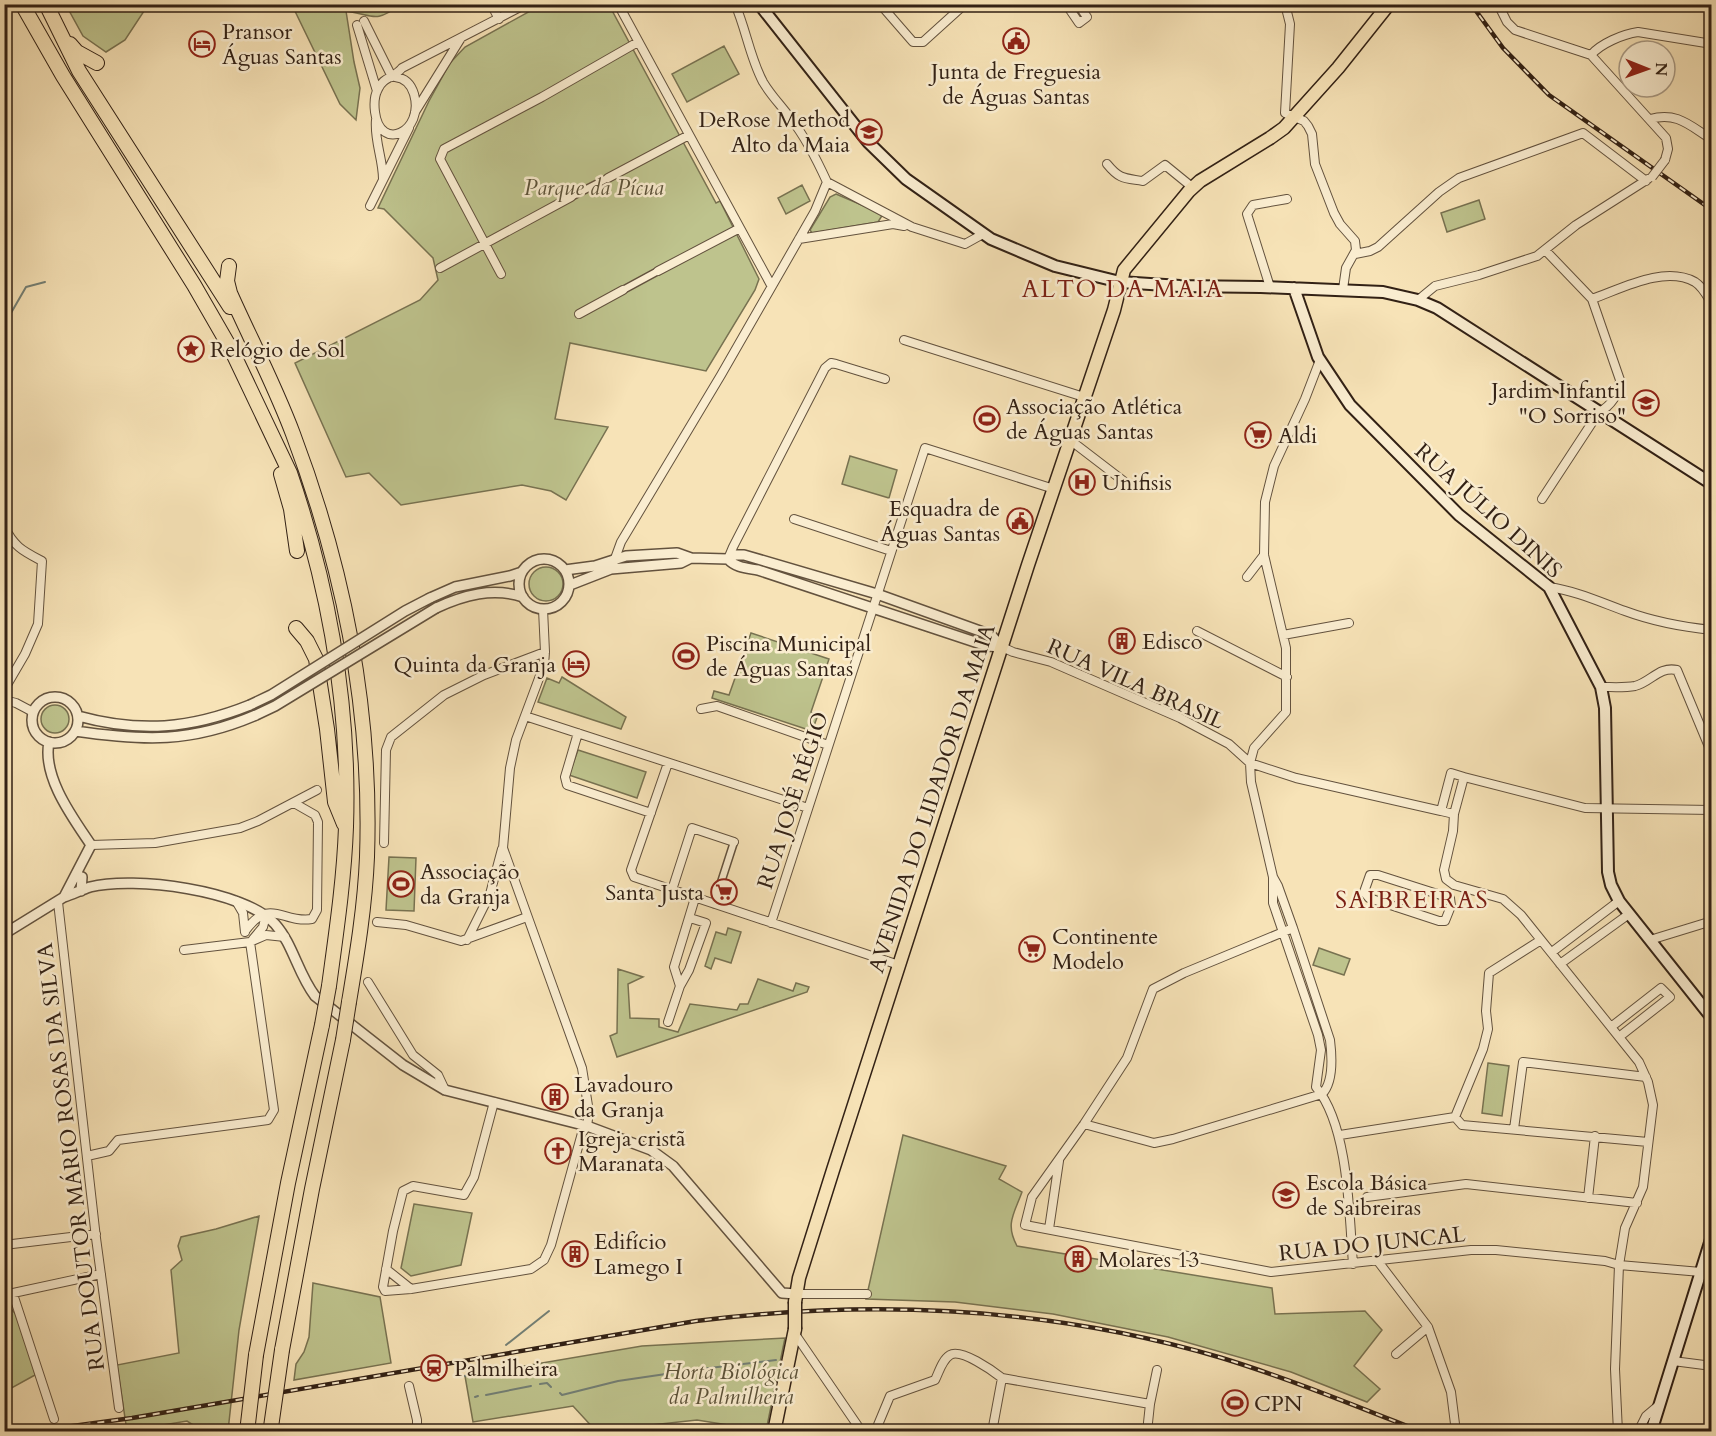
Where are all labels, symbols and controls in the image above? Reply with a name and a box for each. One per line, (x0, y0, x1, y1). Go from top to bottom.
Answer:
place label: Pransor Águas Santas (222, 17, 342, 72)
public building icon: Junta de Freguesia de Águas Santas (1001, 26, 1031, 56)
hotel icon: Pransor Águas Santas (187, 29, 217, 59)
north arrow (1617, 39, 1677, 99)
place label: Junta de Freguesia de Águas Santas (928, 57, 1101, 112)
text: N (1650, 62, 1672, 76)
place label: DeRose Method Alto da Maia (698, 105, 850, 160)
school or university icon: DeRose Method Alto da Maia (854, 117, 884, 147)
park label: Parque da Pícua (524, 173, 664, 203)
district label: ALTO DA MAIA (1022, 273, 1224, 306)
place icon: Relógio de Sol (176, 334, 206, 364)
place label: Relógio de Sol (210, 335, 346, 365)
place label: Jardim Infantil "O Sorriso" (1488, 376, 1626, 431)
school or university icon: Jardim Infantil "O Sorriso" (1631, 388, 1661, 418)
place label: Associação Atlética de Águas Santas (1006, 392, 1183, 447)
sports icon: Associação Atlética de Águas Santas (972, 404, 1002, 434)
supermarket icon: Aldi (1243, 420, 1273, 450)
place label: Aldi (1278, 421, 1317, 451)
street label: RUA JÚLIO DINIS (1408, 436, 1568, 585)
hospital icon: Unifisis (1067, 467, 1097, 497)
place label: Unifisis (1102, 468, 1172, 498)
place label: Esquadra de Águas Santas (880, 494, 1000, 549)
public building icon: Esquadra de Águas Santas (1005, 506, 1035, 536)
street label: AVENIDA DO LIDADOR DA MAIA (861, 620, 1003, 977)
building icon: Edisco (1107, 626, 1137, 656)
place label: Edisco (1142, 627, 1203, 657)
place label: Piscina Municipal de Águas Santas (706, 629, 872, 684)
street label: RUA VILA BRASIL (1042, 631, 1230, 737)
sports icon: Piscina Municipal de Águas Santas (671, 641, 701, 671)
hotel icon: Quinta da Granja (561, 649, 591, 679)
place label: Quinta da Granja (394, 650, 556, 680)
street label: RUA JOSÉ RÉGIO (750, 708, 836, 893)
place label: Associação da Granja (420, 857, 520, 912)
sports icon: Associação da Granja (386, 869, 416, 899)
supermarket icon: Santa Justa (709, 877, 739, 907)
place label: Santa Justa (605, 878, 704, 908)
district label: SAIBREIRAS (1335, 884, 1489, 917)
place label: Continente Modelo (1052, 922, 1158, 977)
supermarket icon: Continente Modelo (1017, 934, 1047, 964)
street label: RUA DOUTOR MÁRIO ROSAS DA SILVA (30, 941, 112, 1373)
place label: Lavadouro da Granja (574, 1070, 673, 1125)
building icon: Lavadouro da Granja (540, 1082, 570, 1112)
place label: Igreja cristã Maranata (578, 1124, 686, 1179)
church icon: Igreja cristã Maranata (543, 1136, 573, 1166)
place label: Escola Básica de Saibreiras (1306, 1168, 1428, 1223)
school or university icon: Escola Básica de Saibreiras (1271, 1180, 1301, 1210)
street label: RUA DO JUNCAL (1277, 1219, 1468, 1269)
place label: Edifício Lamego I (594, 1227, 683, 1282)
building icon: Edifício Lamego I (560, 1239, 590, 1269)
building icon: Molares 13 (1063, 1244, 1093, 1274)
place label: Molares 13 (1098, 1245, 1200, 1275)
station icon: Palmilheira (419, 1353, 449, 1383)
place label: Palmilheira (454, 1354, 559, 1384)
park label: Horta Biológica da Palmilheira (663, 1357, 799, 1412)
sports icon: CPN (1220, 1388, 1250, 1418)
place label: CPN (1254, 1389, 1303, 1419)

